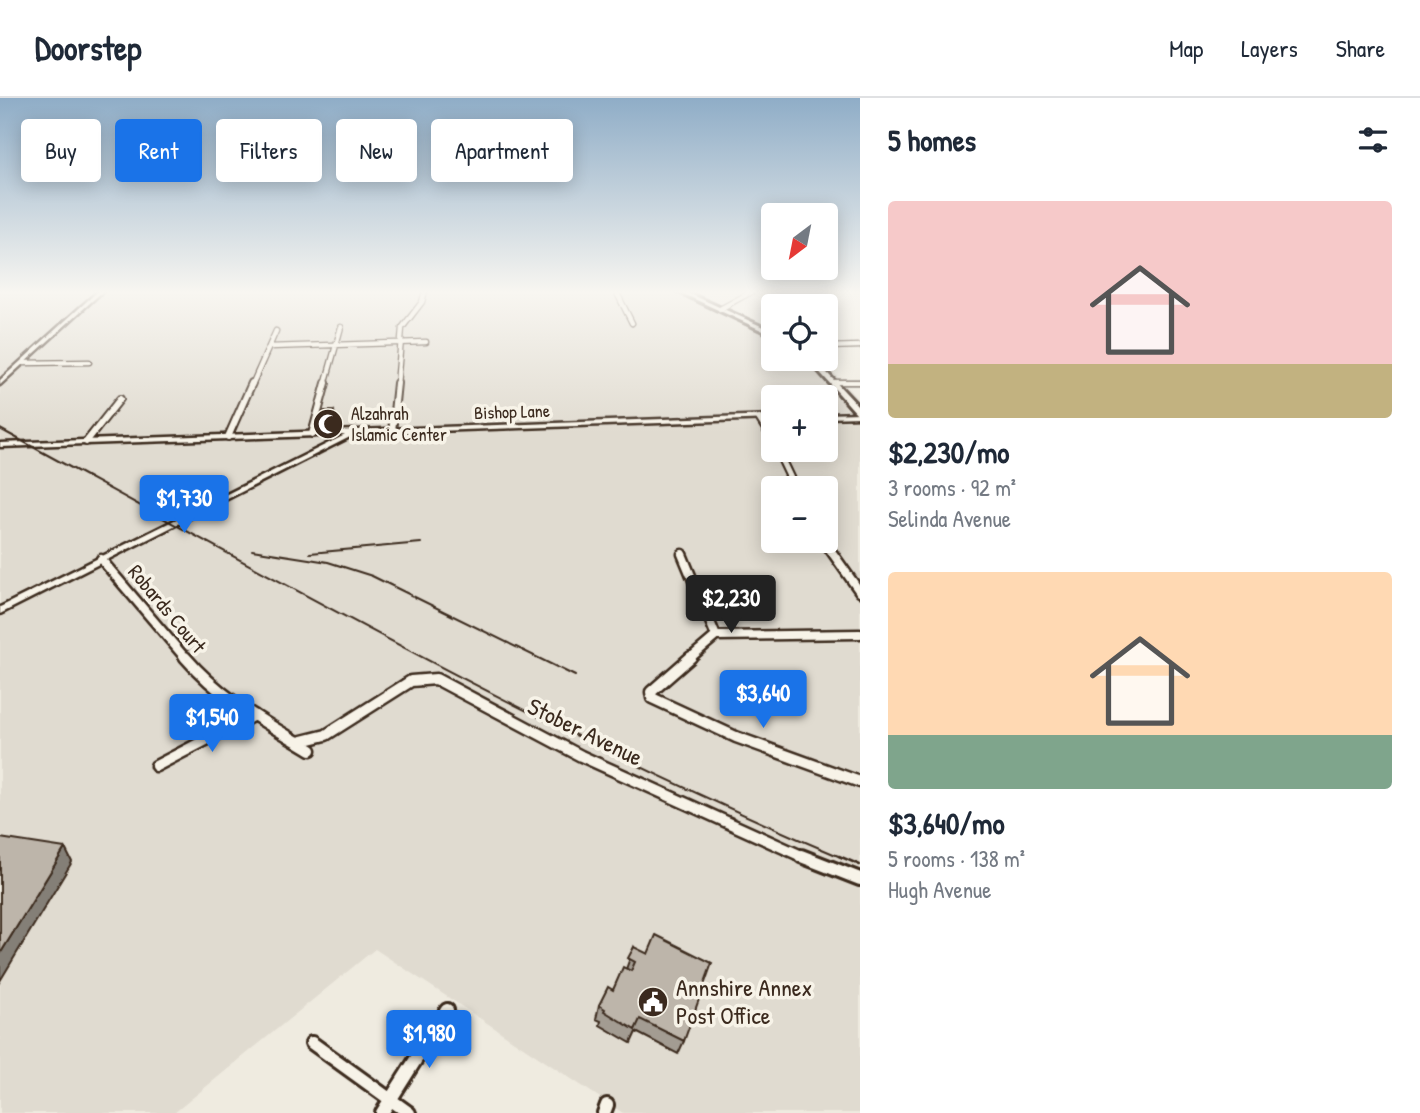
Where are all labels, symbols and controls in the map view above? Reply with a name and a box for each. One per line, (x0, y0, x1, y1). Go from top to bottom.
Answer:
text: Doorstep (35, 26, 141, 70)
text: Map (1169, 32, 1203, 64)
text: Layers (1241, 32, 1298, 64)
text: Share (1336, 32, 1385, 64)
chip: Buy (21, 119, 101, 182)
chip: Rent (115, 119, 202, 182)
chip: Filters (216, 119, 322, 182)
chip: New (336, 119, 417, 182)
chip: Apartment (431, 119, 573, 182)
text: 5 homes (888, 120, 976, 160)
icon: filters (1354, 121, 1392, 159)
north arrow (761, 203, 838, 280)
map controls (761, 203, 838, 553)
icon: home (1077, 247, 1203, 373)
button: locate (761, 294, 838, 371)
button: + (761, 385, 838, 462)
street label: Bishop Lane (474, 398, 550, 425)
place label: Alzahrah Islamic Center (351, 401, 447, 447)
mosque icon: Alzahrah Islamic Center (311, 407, 345, 441)
text: $2,230/mo (888, 432, 1009, 472)
text: 3 rooms · 92 m² (888, 472, 1016, 503)
pin: $1,730 (127, 476, 241, 535)
button: − (761, 476, 838, 553)
text: $1,730 (156, 482, 212, 513)
text: Selinda Avenue (888, 503, 1011, 534)
street label: Robards Court (122, 558, 214, 660)
pin: $2,230 (674, 575, 788, 635)
text: $2,230 (702, 582, 760, 613)
icon: home (1077, 618, 1203, 744)
pin: $3,640 (706, 670, 820, 730)
text: $3,640 (736, 677, 790, 708)
street label: Stober Avenue (523, 690, 649, 773)
pin: $1,540 (155, 694, 269, 754)
text: $1,540 (185, 701, 239, 732)
text: $3,640/mo (888, 803, 1005, 843)
text: 5 rooms · 138 m² (888, 843, 1025, 874)
text: Hugh Avenue (888, 874, 991, 905)
place label: Annshire Annex Post Office (676, 971, 812, 1031)
public building icon: Annshire Annex Post Office (636, 985, 670, 1019)
pin: $1,980 (372, 1010, 486, 1070)
text: $1,980 (402, 1017, 456, 1048)

